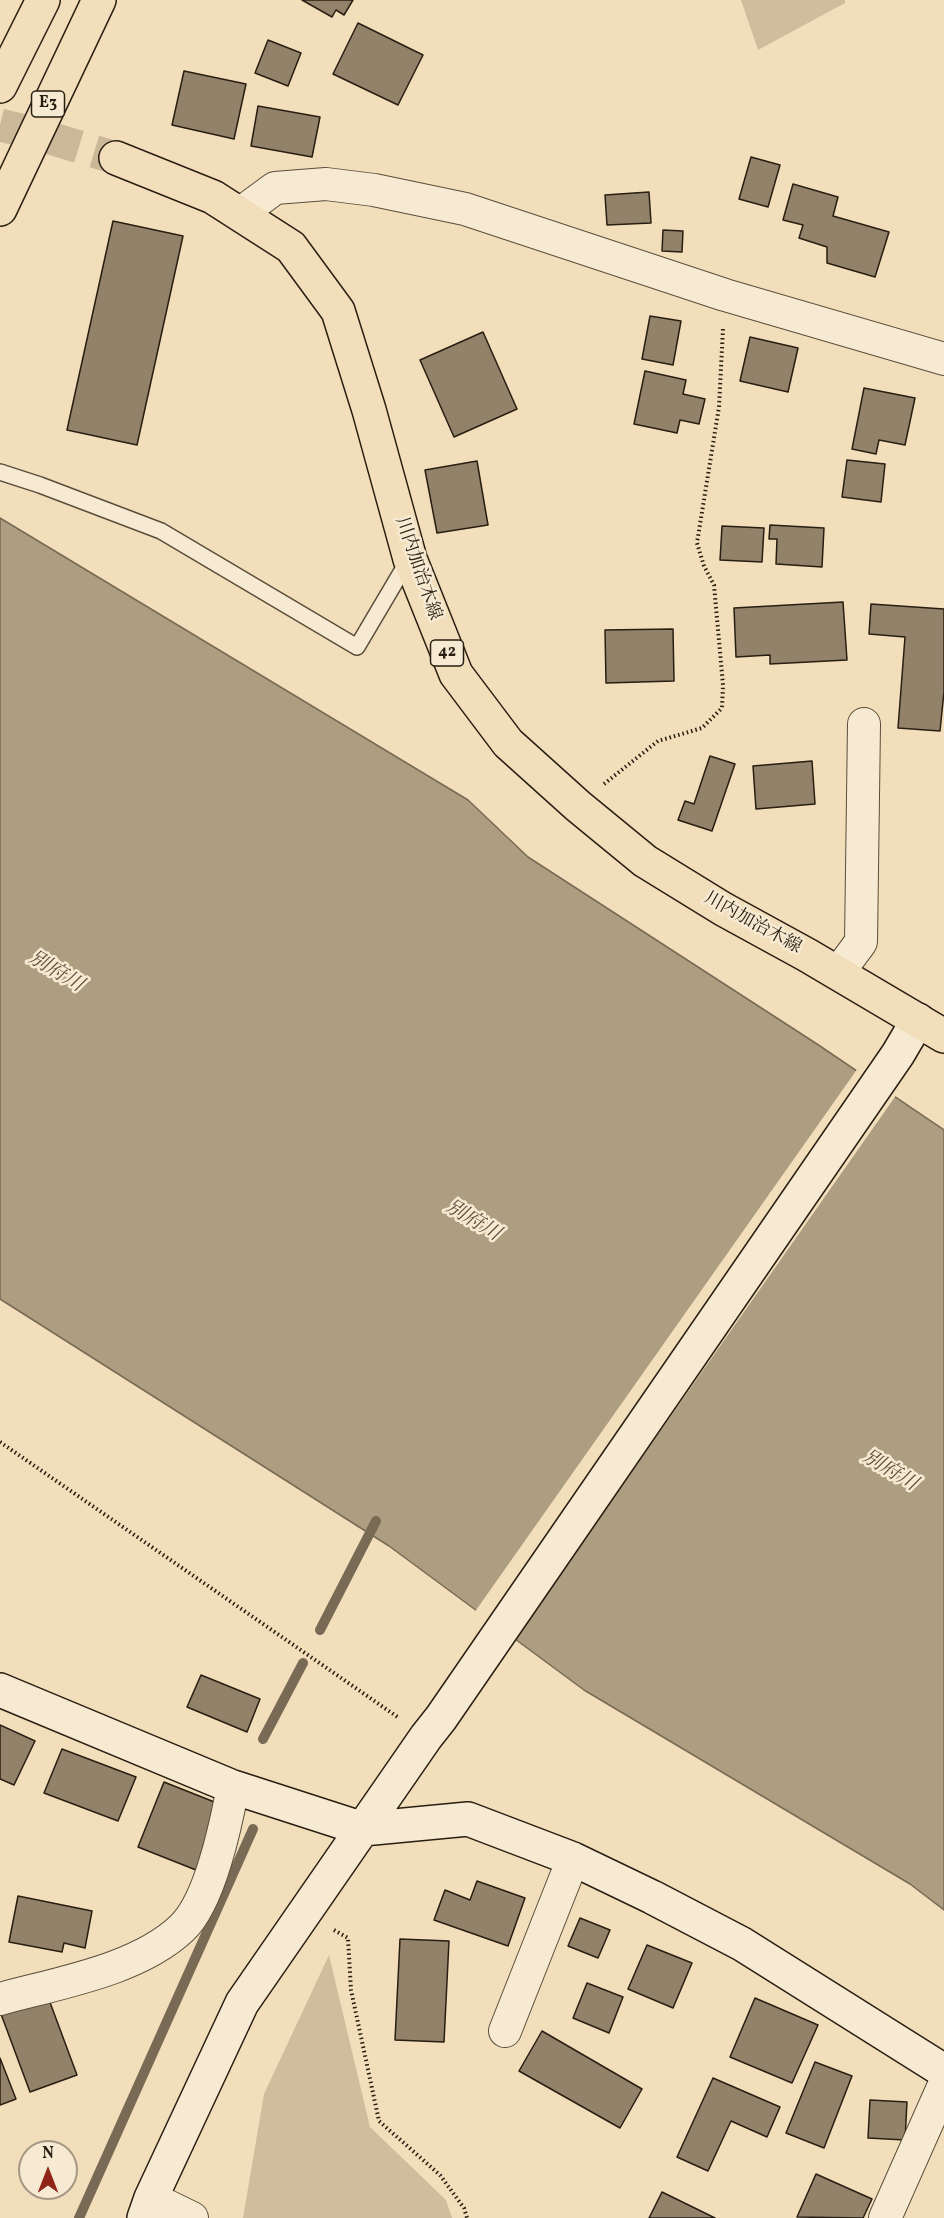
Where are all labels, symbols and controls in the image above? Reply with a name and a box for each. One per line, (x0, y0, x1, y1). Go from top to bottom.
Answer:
road number: E3 (32, 91, 64, 117)
street label: 川内加治木線 (389, 514, 445, 624)
road number: 42 (430, 640, 464, 666)
street label: 川内加治木線 (700, 888, 804, 960)
water label: 別府川 (23, 947, 87, 999)
water label: 別府川 (440, 1196, 504, 1248)
water label: 別府川 (857, 1446, 921, 1498)
north arrow (18, 2140, 78, 2200)
text: N (42, 2143, 54, 2165)

